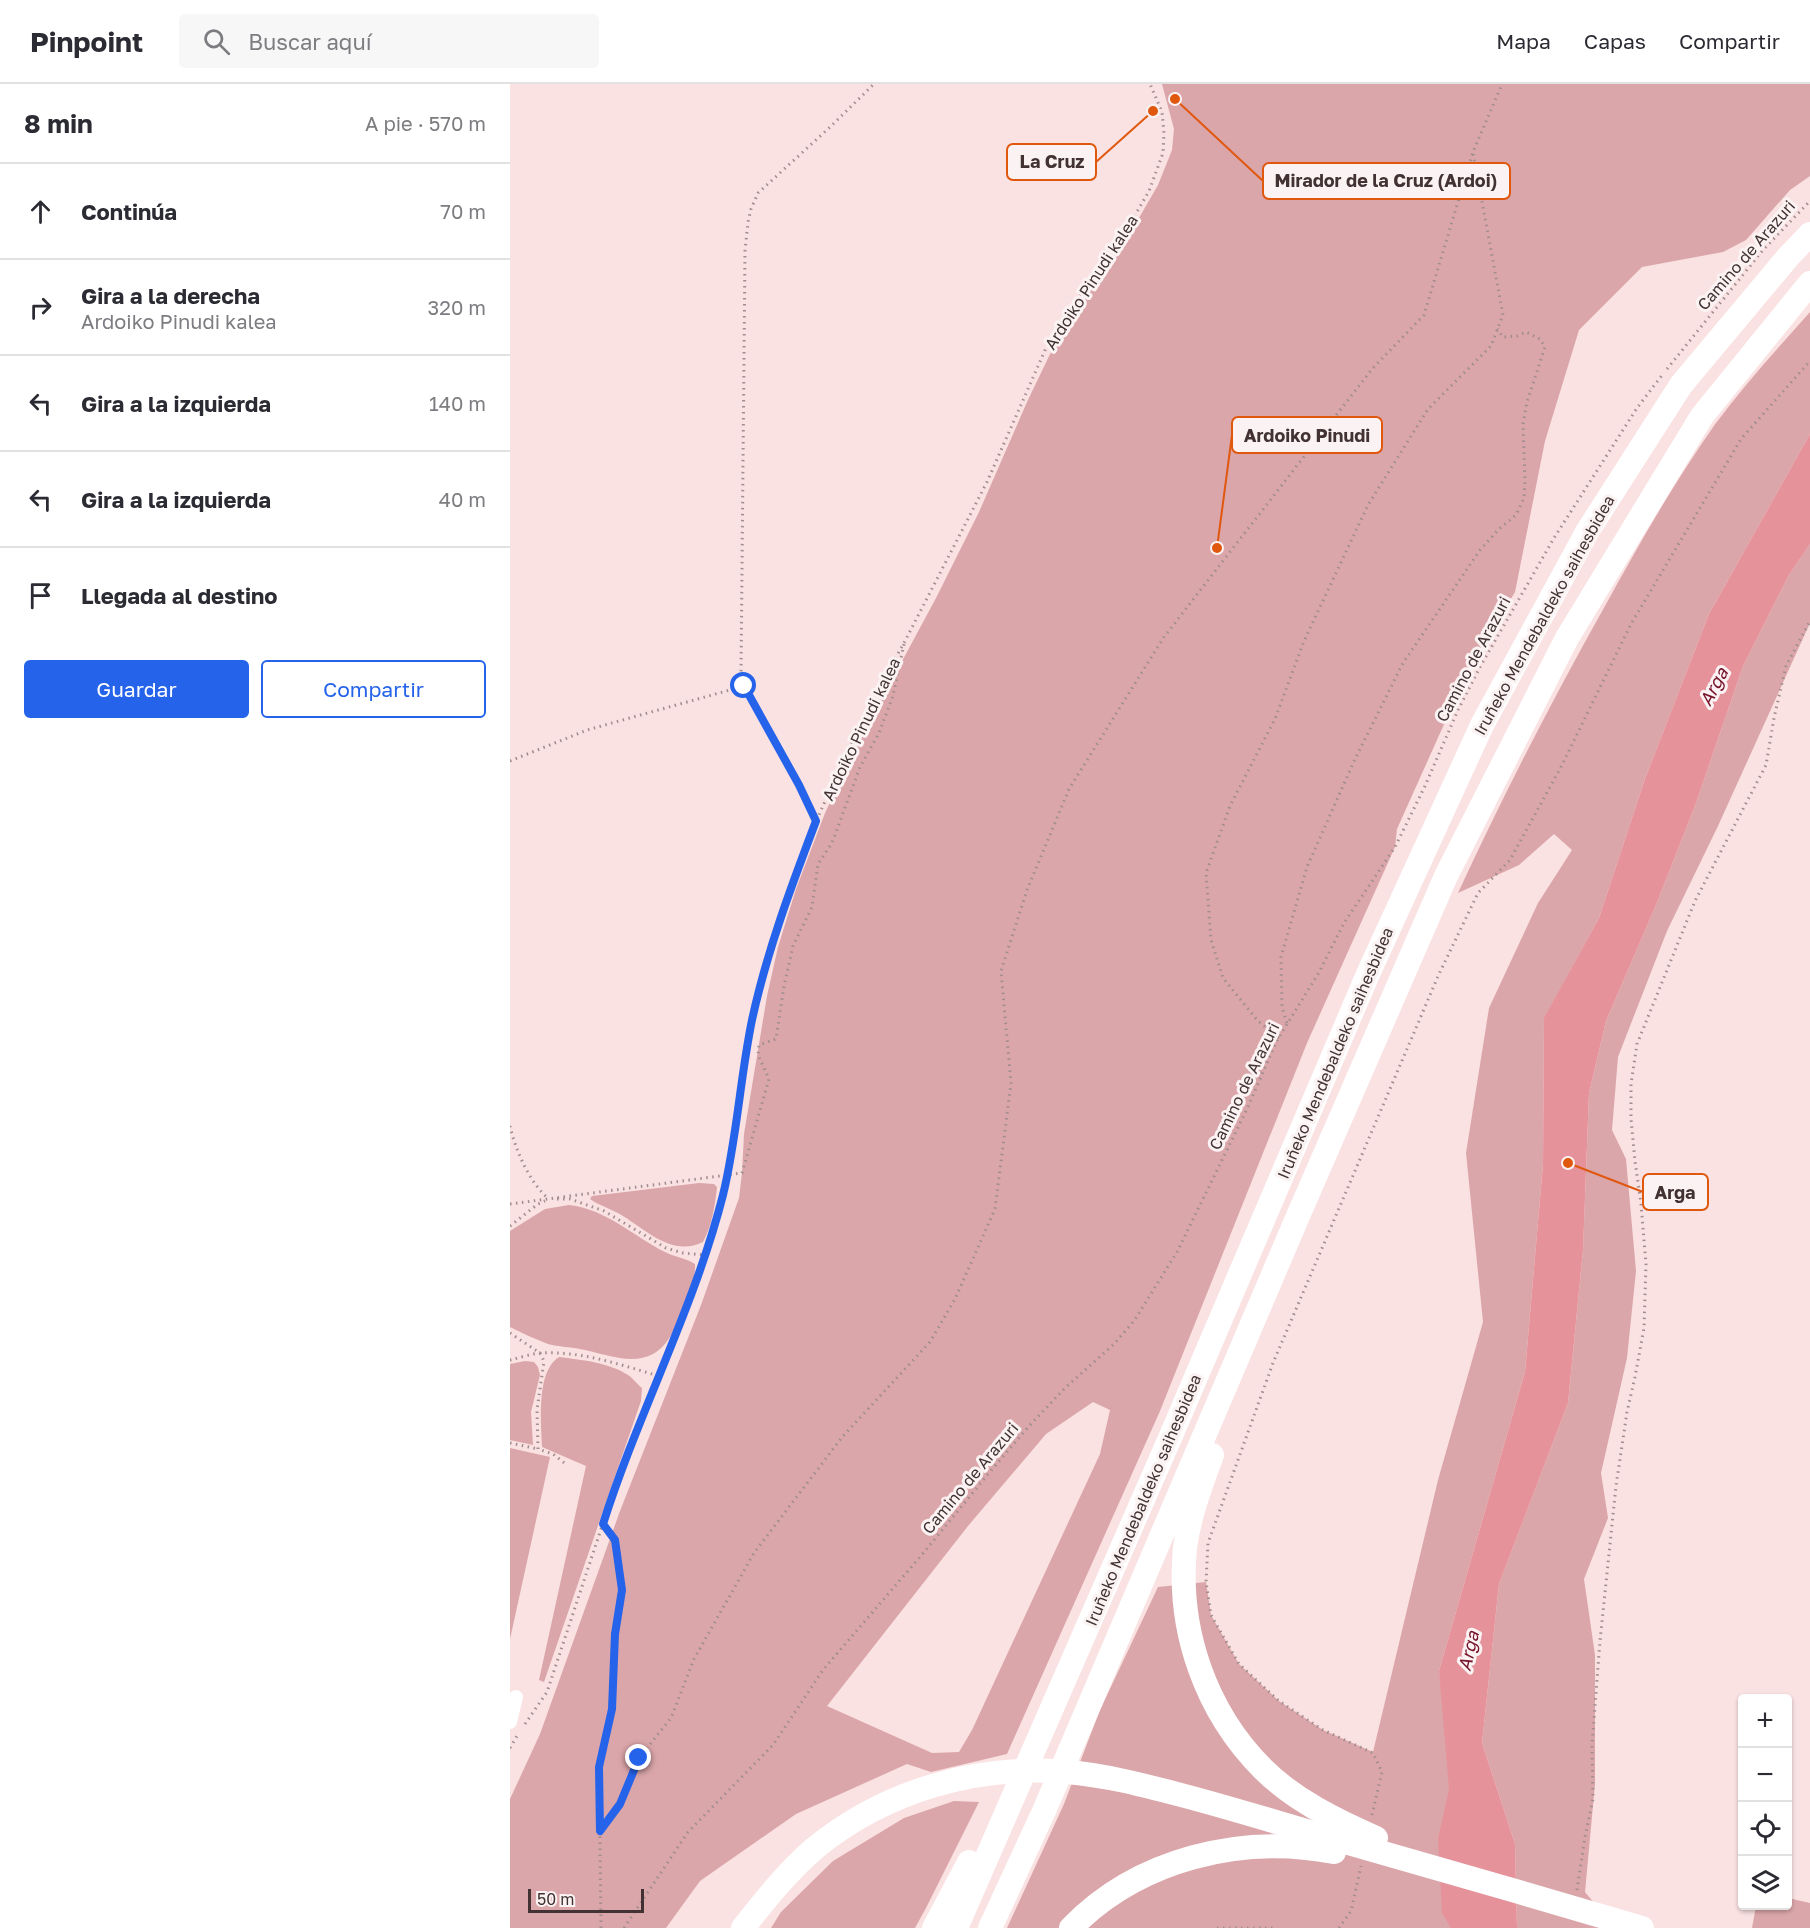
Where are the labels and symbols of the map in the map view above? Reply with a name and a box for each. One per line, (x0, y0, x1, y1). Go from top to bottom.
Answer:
callout: La Cruz (1007, 144, 1096, 180)
text: La Cruz (1019, 150, 1085, 172)
callout: Mirador de la Cruz (Ardoi) (1263, 163, 1510, 199)
text: Mirador de la Cruz (Ardoi) (1275, 169, 1497, 191)
street label: Camino de Arazuri (1693, 196, 1799, 314)
street label: Ardoiko Pinudi kalea (1040, 211, 1142, 353)
callout: Ardoiko Pinudi (1232, 417, 1382, 453)
text: Ardoiko Pinudi (1244, 424, 1370, 446)
street label: Iruñeko Mendebaldeko saihesbidea (1469, 491, 1619, 739)
street label: Camino de Arazuri (1432, 593, 1514, 725)
street label: Ardoiko Pinudi kalea (818, 654, 904, 804)
water label: Arga (1694, 663, 1733, 709)
route start (730, 672, 756, 698)
street label: Iruñeko Mendebaldeko saihesbidea (1273, 924, 1397, 1182)
street label: Camino de Arazuri (1205, 1019, 1283, 1153)
callout: Arga (1643, 1174, 1708, 1210)
text: Arga (1654, 1181, 1696, 1203)
street label: Iruñeko Mendebaldeko saihesbidea (1081, 1371, 1205, 1629)
street label: Camino de Arazuri (918, 1418, 1022, 1538)
water label: Arga (1453, 1628, 1483, 1673)
route end (625, 1744, 651, 1770)
scale bar (528, 1886, 644, 1914)

